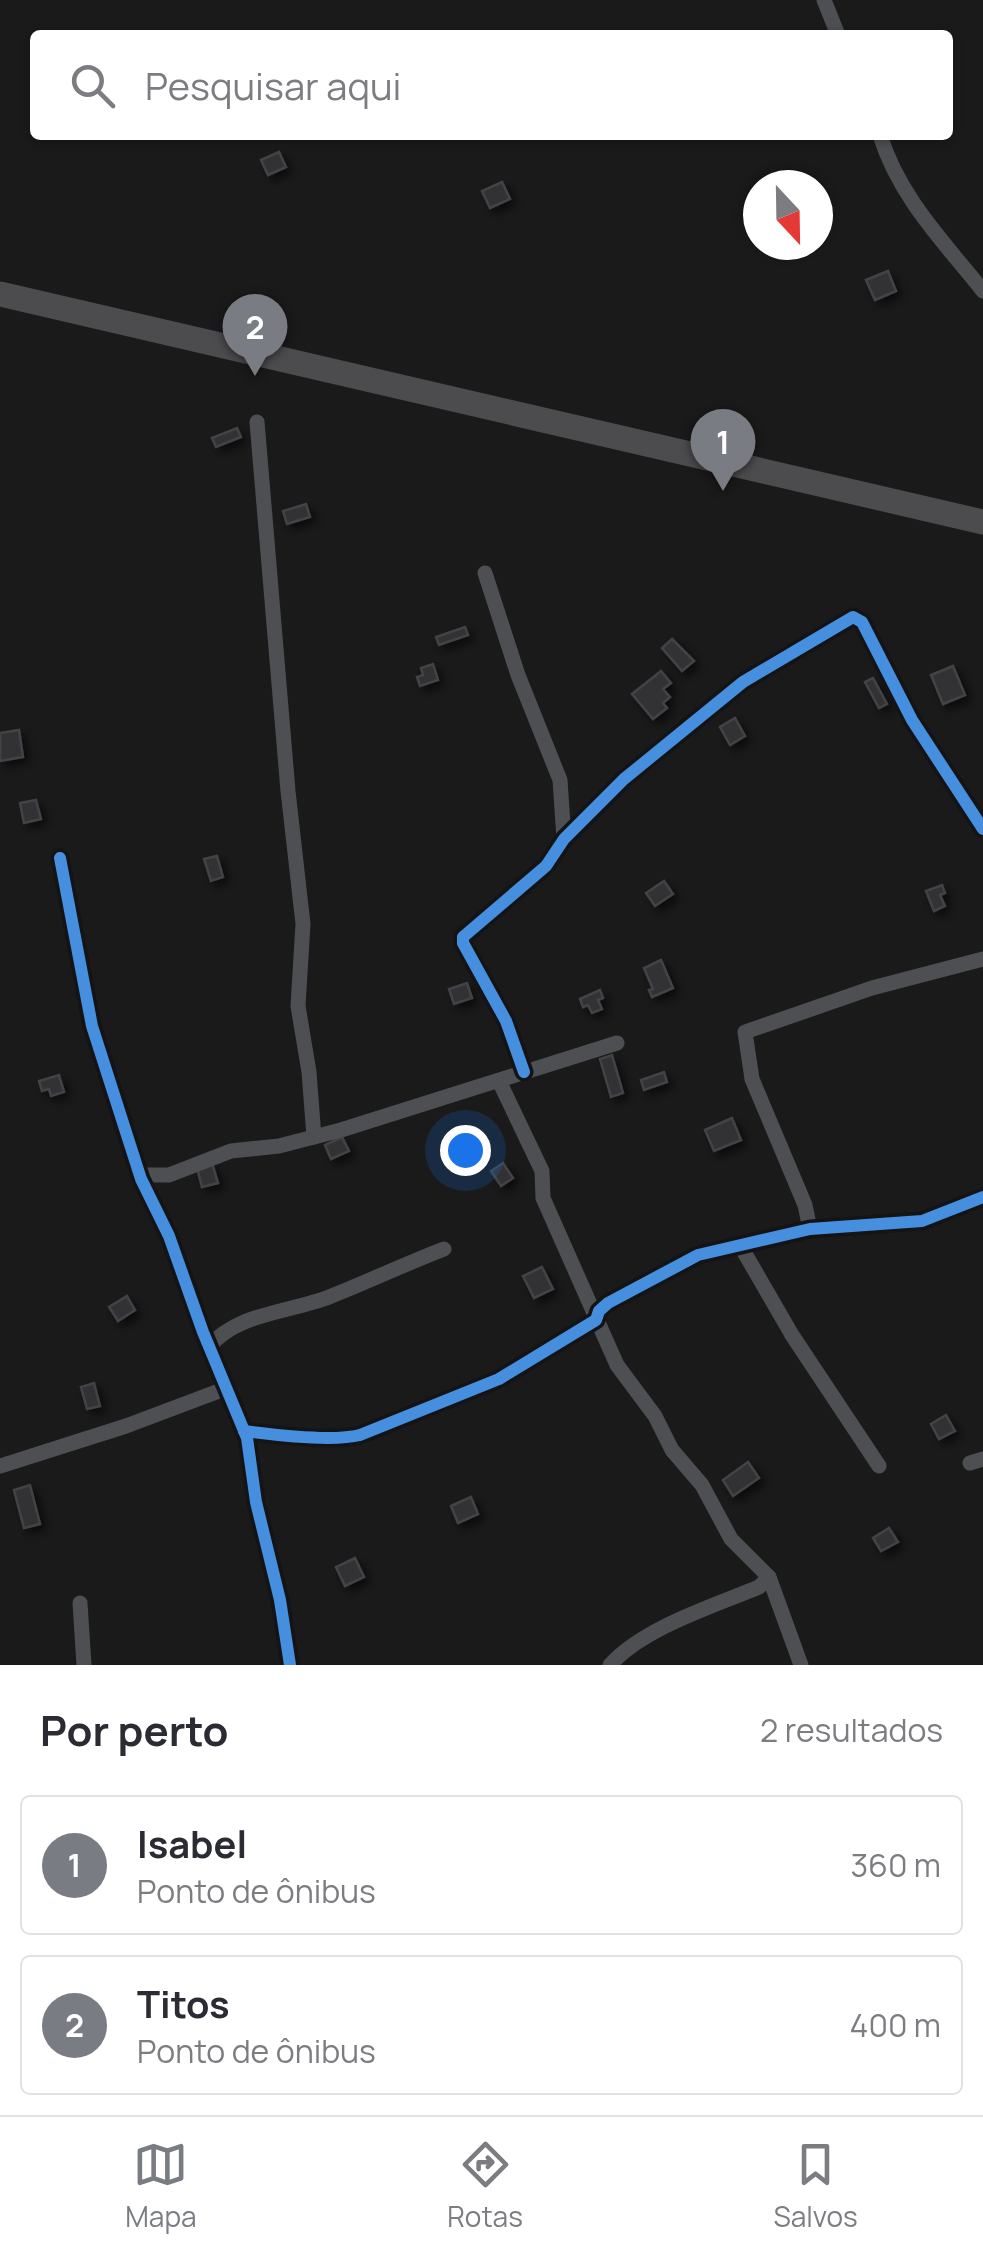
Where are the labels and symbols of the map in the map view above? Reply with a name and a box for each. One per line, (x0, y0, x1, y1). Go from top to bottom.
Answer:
north arrow (743, 170, 833, 260)
pin: 2 (222, 294, 288, 376)
pin: 1 (690, 408, 756, 491)
your location (440, 1125, 491, 1176)

